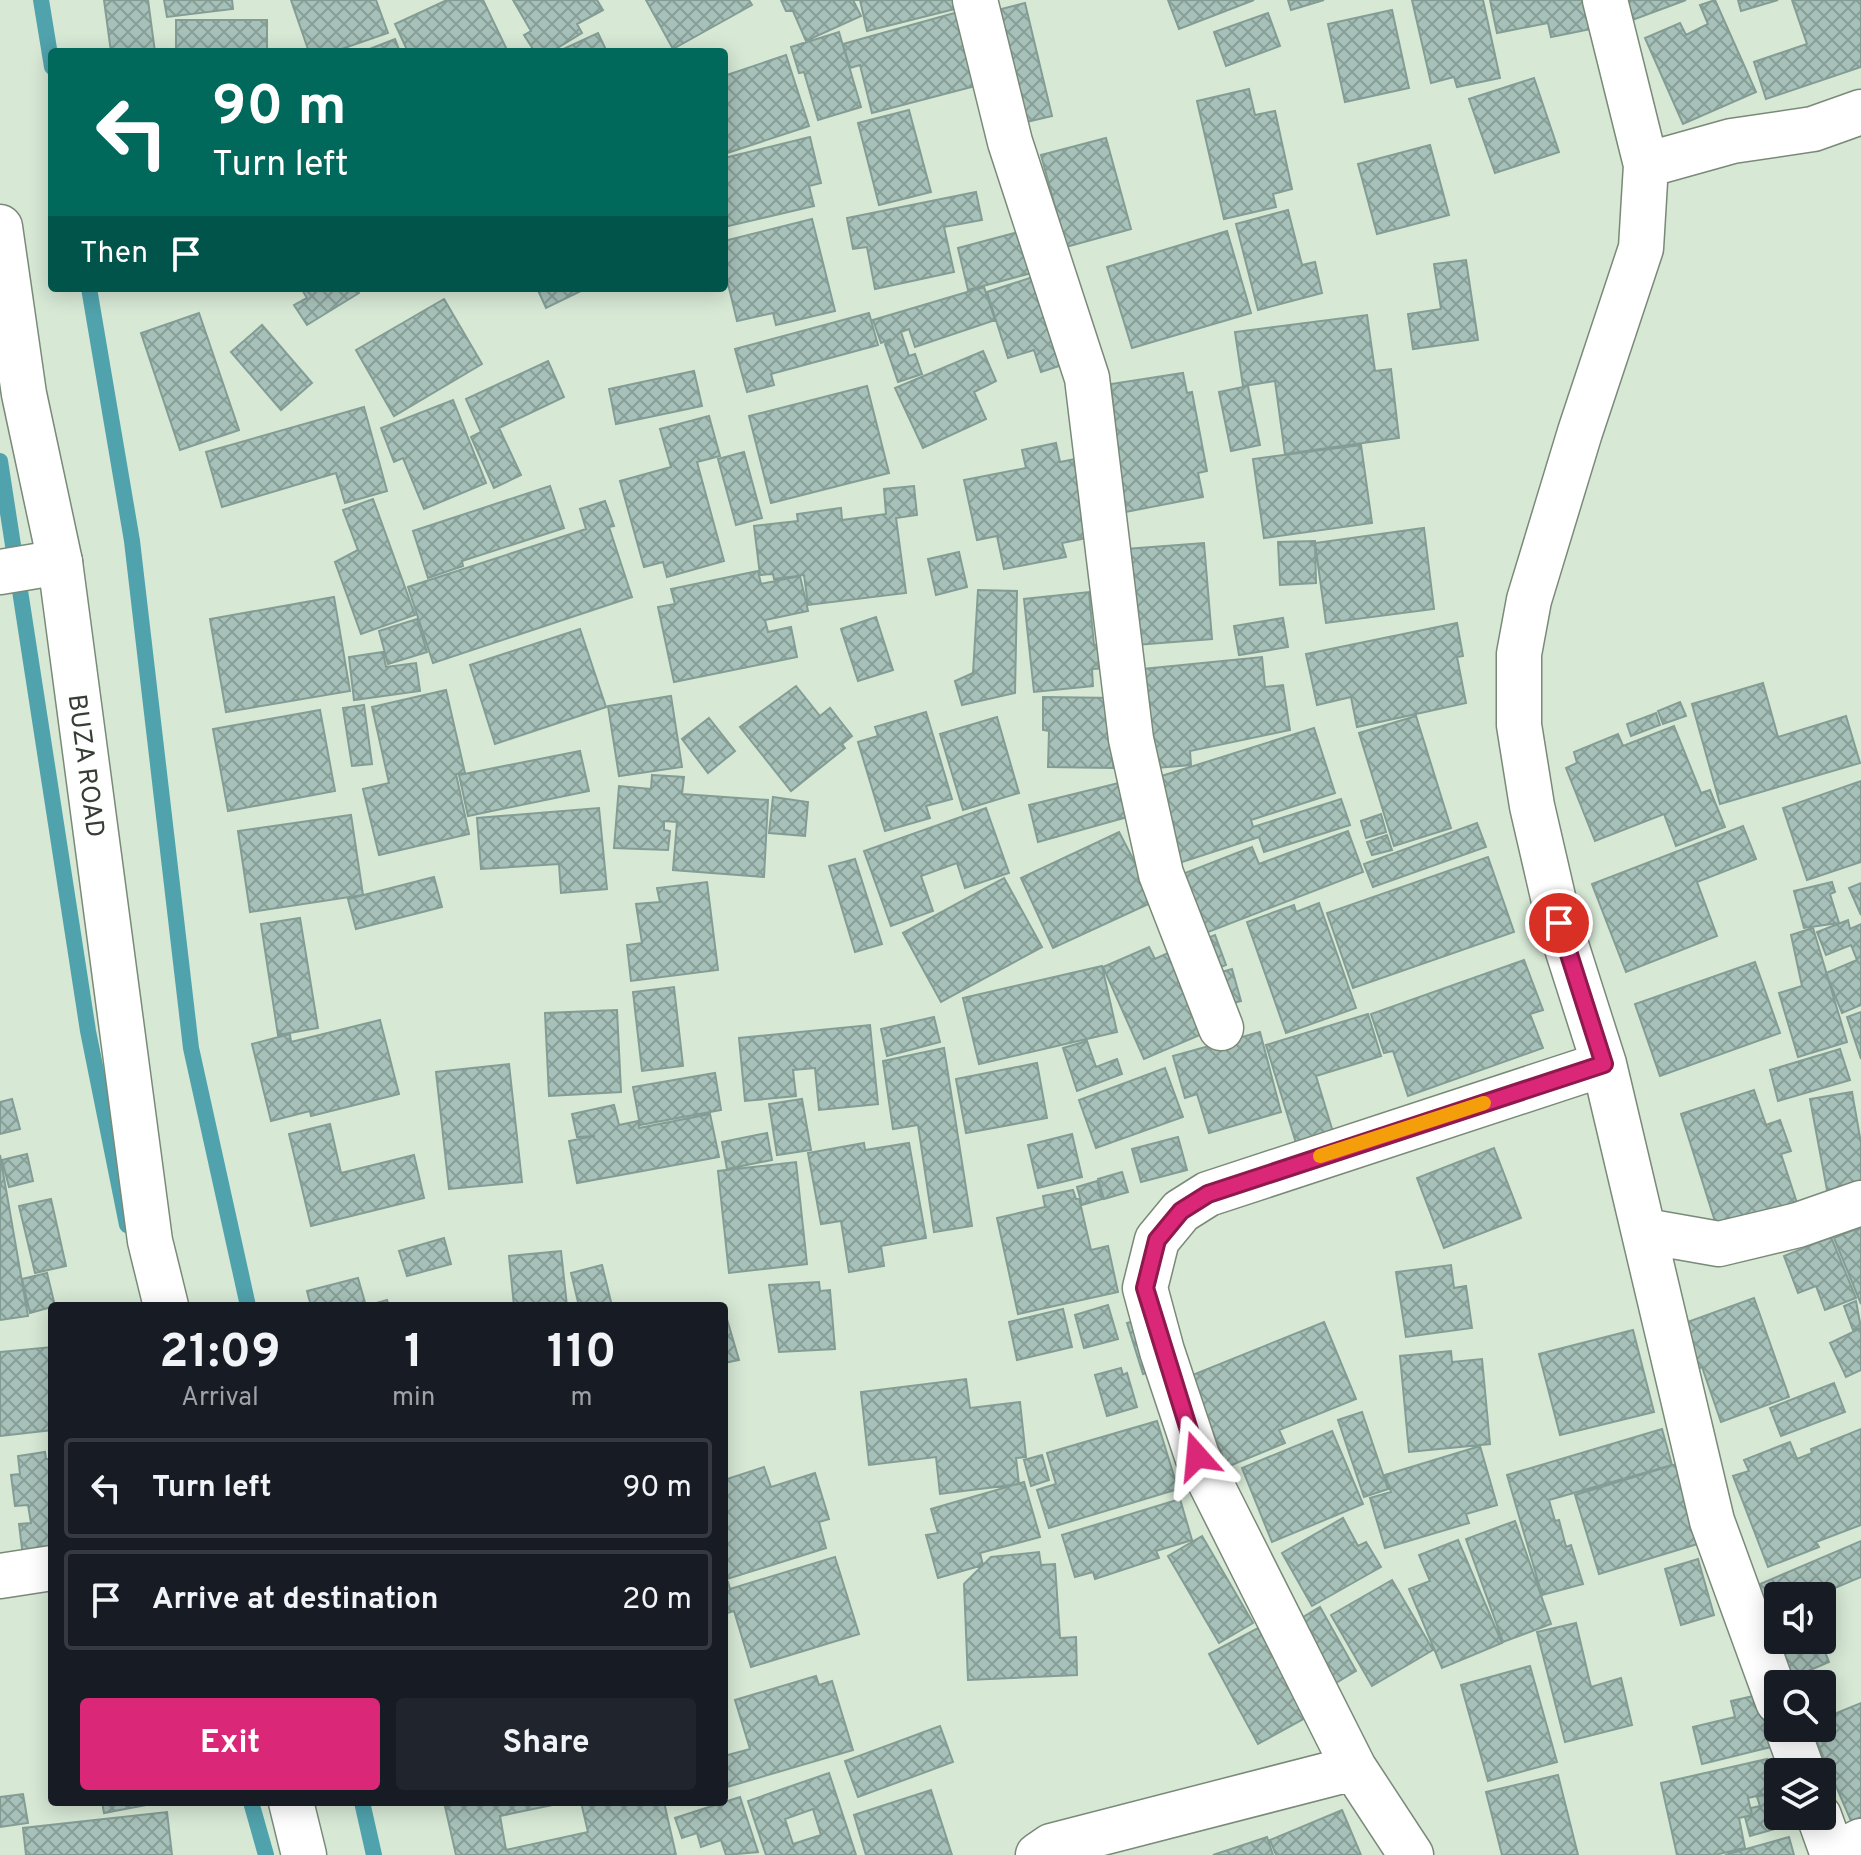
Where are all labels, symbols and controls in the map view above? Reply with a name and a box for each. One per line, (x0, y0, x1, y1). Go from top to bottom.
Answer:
text: 90 m (212, 74, 347, 144)
icon: left (80, 80, 184, 184)
text: Turn left (212, 143, 349, 189)
icon: arrive (164, 232, 208, 276)
text: Then (80, 236, 148, 273)
street label: BUZA ROAD (59, 692, 110, 840)
pin (1525, 889, 1593, 957)
icon: arrive (1537, 901, 1581, 945)
text: 21:09 (159, 1324, 281, 1384)
text: 1 (404, 1324, 423, 1384)
text: 110 (547, 1324, 617, 1384)
text: Arrival (181, 1382, 259, 1415)
text: min (392, 1382, 435, 1415)
text: m (571, 1382, 593, 1415)
position arrow (1155, 1414, 1239, 1498)
icon: left (84, 1466, 128, 1510)
text: Turn left (152, 1470, 272, 1507)
text: 90 m (623, 1470, 692, 1507)
icon: arrive (84, 1578, 128, 1622)
text: Arrive at destination (152, 1582, 438, 1619)
text: 20 m (622, 1582, 692, 1619)
map controls (1764, 1582, 1836, 1830)
button: sound (1764, 1582, 1836, 1654)
button: search (1764, 1670, 1836, 1742)
button: Exit (80, 1698, 380, 1790)
button: Share (396, 1698, 696, 1790)
button: layers (1764, 1758, 1836, 1830)

